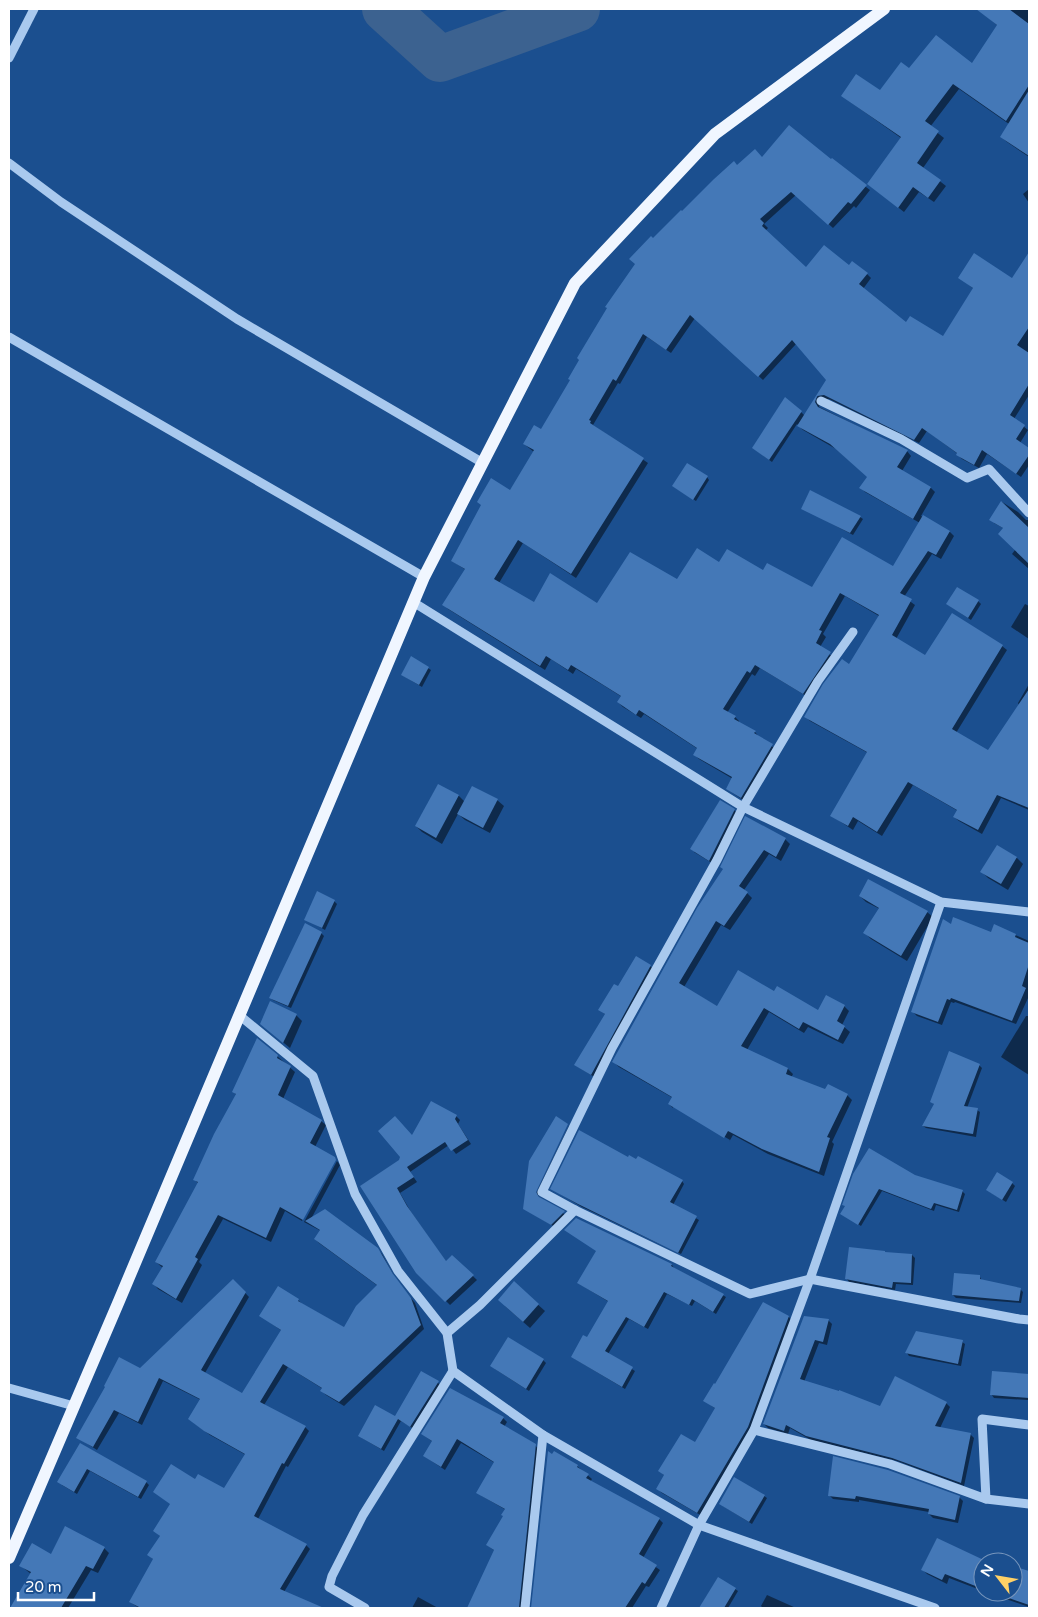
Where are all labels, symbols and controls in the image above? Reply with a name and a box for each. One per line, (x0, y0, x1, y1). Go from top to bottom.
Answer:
north arrow (973, 1552, 1023, 1602)
text: N (977, 1561, 997, 1580)
scale bar (18, 1570, 94, 1602)
text: 20 m (25, 1578, 62, 1596)

